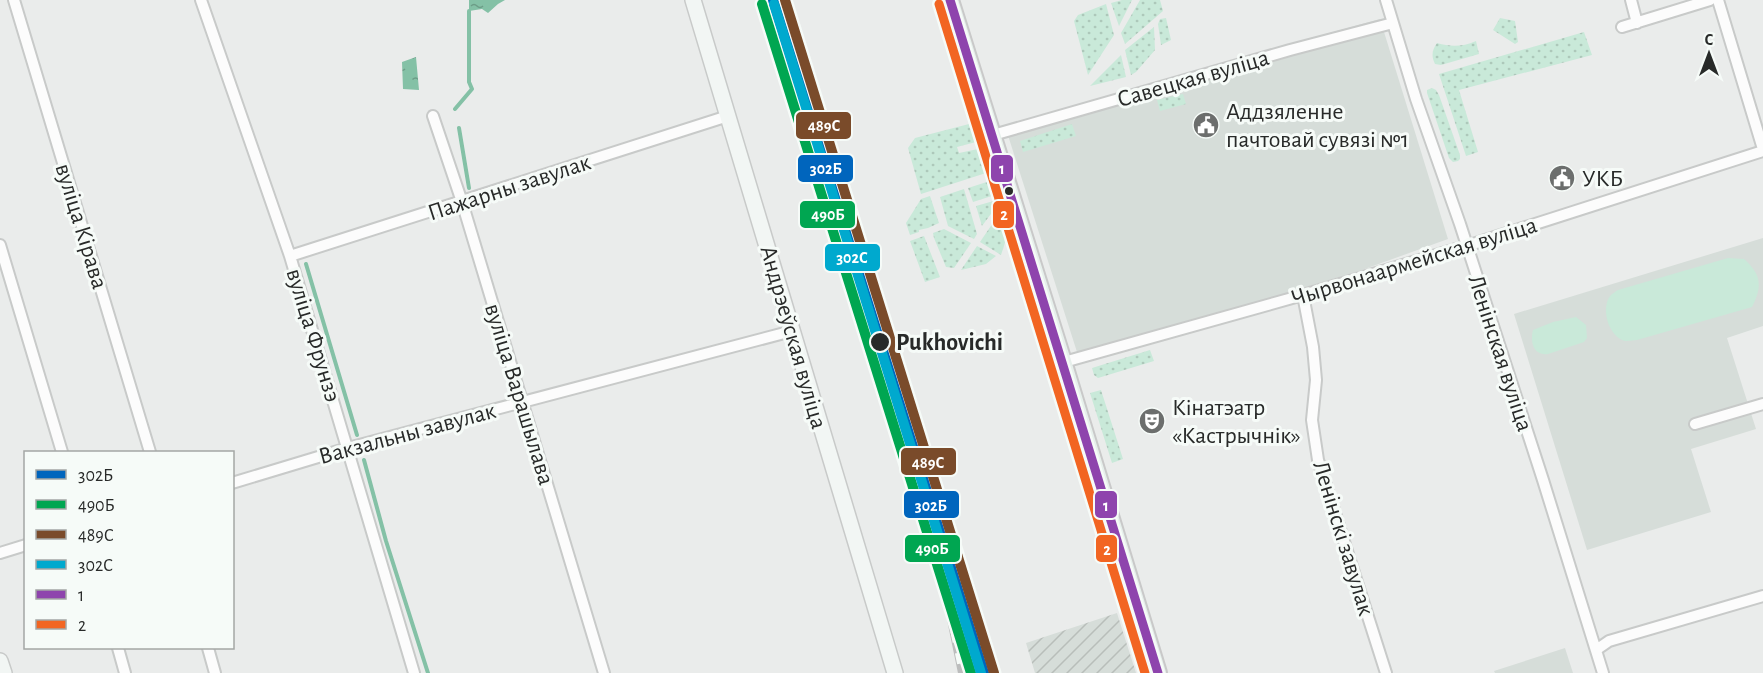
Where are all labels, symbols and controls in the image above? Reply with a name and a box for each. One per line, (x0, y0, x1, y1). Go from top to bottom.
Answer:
north arrow (1679, 24, 1739, 84)
text: С (1705, 32, 1714, 48)
street label: Савецкая вуліца (1115, 46, 1272, 112)
place label: Аддзяленне пачтовай сувязі №1 (1226, 100, 1409, 152)
public building icon: Аддзяленне пачтовай сувязі №1 (1191, 110, 1221, 140)
line badge: 489С (795, 111, 852, 140)
text: 489С (808, 118, 840, 134)
street label: Пажарны завулак (425, 150, 594, 226)
line badge: 302Б (797, 154, 854, 183)
line badge: 1 (990, 154, 1014, 183)
street label: вуліца Кірава (51, 161, 112, 292)
text: 302Б (810, 161, 842, 177)
text: 1 (999, 161, 1005, 177)
public building icon: УКБ (1547, 163, 1577, 193)
place label: УКБ (1582, 167, 1623, 191)
unlabelled marker (1003, 185, 1015, 197)
line badge: 490Б (799, 200, 856, 229)
line badge: 2 (992, 200, 1015, 229)
text: 490Б (811, 207, 845, 223)
text: 2 (1000, 207, 1008, 223)
street label: Чырвонаармейская вуліца (1289, 213, 1540, 311)
street label: Андрэеўская вуліца (755, 243, 831, 432)
line badge: 302С (824, 243, 881, 272)
text: 302С (836, 250, 868, 266)
street label: вуліца Фрунзэ (281, 266, 345, 405)
street label: Ленінская вуліца (1463, 272, 1537, 435)
street label: вуліца Варашылава (480, 301, 558, 488)
marker: Pukhovichi (869, 331, 891, 353)
place label: Pukhovichi (896, 331, 1003, 355)
place label: Кінатэатр «Кастрычнік» (1172, 396, 1301, 448)
street label: Вакзальны завулак (316, 399, 498, 469)
theatre icon: Кінатэатр «Кастрычнік» (1137, 406, 1167, 436)
line badge: 489С (900, 447, 957, 476)
legend (24, 451, 234, 649)
text: 489С (912, 455, 944, 471)
street label: Ленінскі завулак (1308, 458, 1378, 618)
text: 302Б (78, 467, 113, 485)
line badge: 302Б (903, 490, 960, 519)
line badge: 1 (1094, 490, 1118, 519)
text: 490Б (78, 497, 115, 515)
text: 302Б (915, 498, 947, 514)
text: 1 (1103, 498, 1109, 514)
text: 489С (78, 527, 114, 545)
line badge: 490Б (904, 534, 961, 563)
line badge: 2 (1095, 534, 1118, 563)
text: 490Б (915, 541, 949, 557)
text: 2 (1103, 542, 1111, 558)
text: 302С (78, 557, 113, 575)
text: 1 (78, 587, 84, 605)
text: 2 (78, 617, 86, 635)

